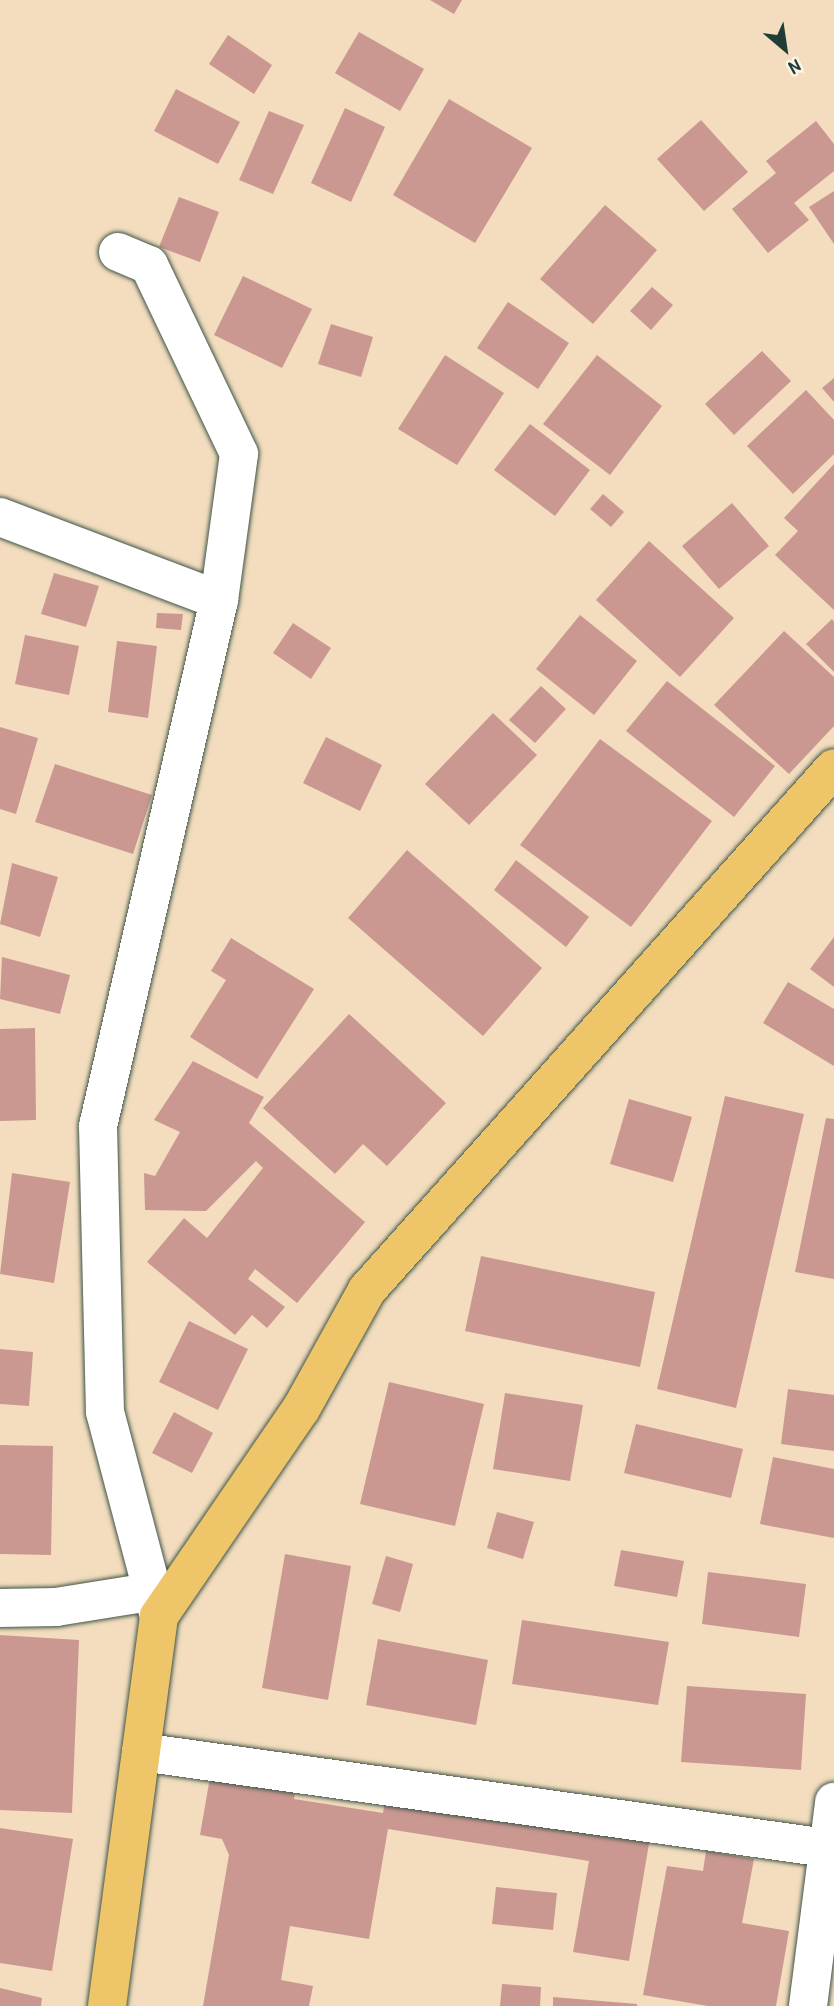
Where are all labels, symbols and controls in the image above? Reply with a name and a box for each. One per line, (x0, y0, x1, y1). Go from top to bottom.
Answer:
north arrow (750, 14, 820, 84)
text: N (784, 54, 806, 81)

